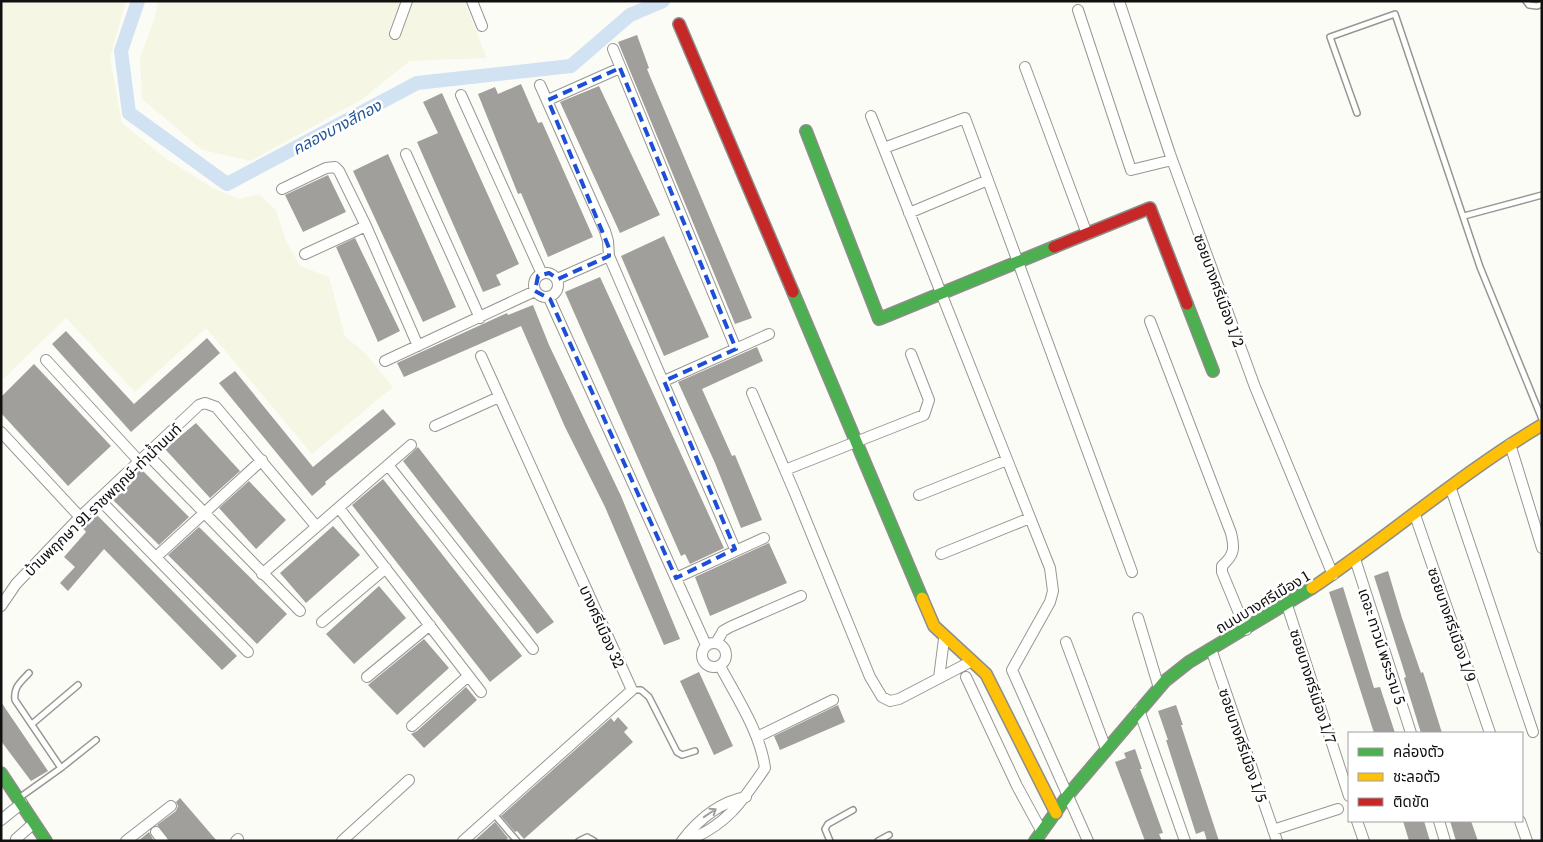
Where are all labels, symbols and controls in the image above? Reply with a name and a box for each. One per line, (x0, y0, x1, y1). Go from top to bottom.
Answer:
water label: คลองบางสีทอง (287, 92, 386, 160)
street label: ซอยบางศรีเมือง 1/2 (1189, 230, 1251, 350)
street label: บ้านพฤกษา 91 ราชพฤกษ์-ท่าน้ำนนท์ (18, 417, 186, 581)
street label: ถนนบางศรีเมือง 1 (1210, 564, 1314, 638)
street label: ซอยบางศรีเมือง 1/9 (1423, 564, 1483, 684)
street label: บางศรีเมือง 32 (574, 581, 632, 671)
street label: เดอะ ทาวน์ พระราม 5 (1353, 585, 1413, 707)
street label: ซอยบางศรีเมือง 1/7 (1285, 626, 1343, 747)
street label: ซอยบางศรีเมือง 1/5 (1214, 685, 1274, 805)
legend (1348, 732, 1523, 822)
text: คล่องตัว (1393, 739, 1444, 762)
text: ชะลอตัว (1393, 764, 1440, 787)
text: ติดขัด (1393, 789, 1429, 812)
one-way arrow (703, 808, 717, 818)

